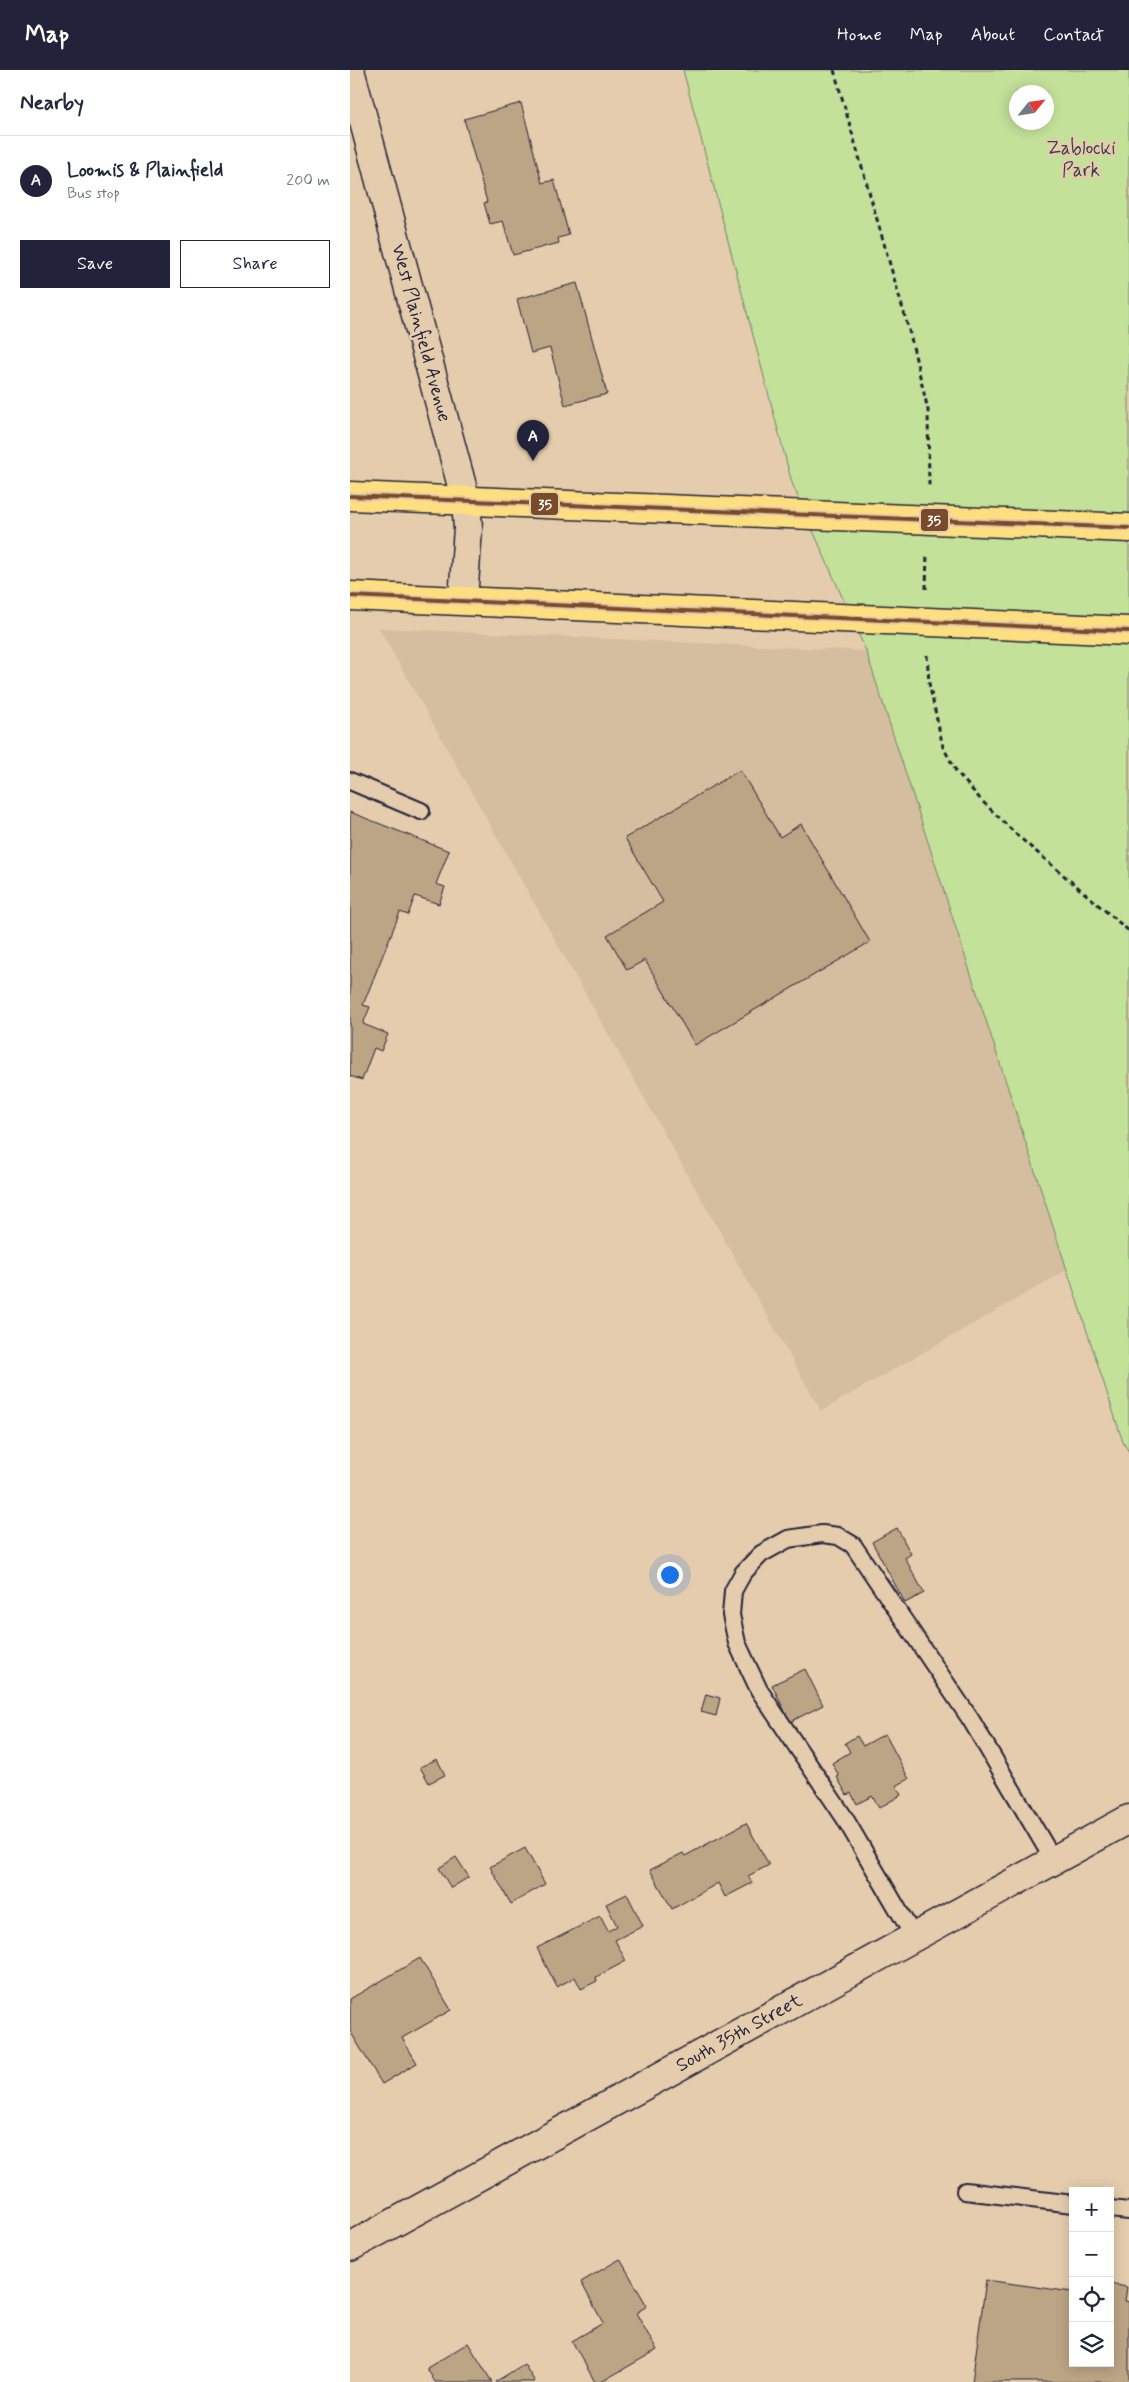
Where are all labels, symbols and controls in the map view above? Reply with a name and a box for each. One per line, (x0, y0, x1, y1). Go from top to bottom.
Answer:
text: Map (25, 20, 69, 51)
text: Home (837, 23, 882, 47)
text: Map (910, 23, 943, 47)
text: About (971, 23, 1015, 47)
text: Contact (1043, 23, 1104, 47)
north arrow (1009, 85, 1054, 130)
text: Nearby (20, 89, 84, 117)
park label: Zablocki Park (1046, 136, 1116, 183)
text: Loomis & Plainfield (67, 158, 223, 183)
text: A (31, 170, 41, 191)
text: 200 m (286, 170, 330, 191)
text: Bus stop (67, 183, 120, 204)
button: Save (20, 240, 170, 288)
button: Share (180, 240, 330, 288)
street label: West Plainfield Avenue (385, 241, 457, 425)
pin: A (517, 420, 549, 461)
line badge: 35 (530, 492, 559, 516)
text: 35 (538, 496, 552, 514)
line badge: 35 (920, 508, 949, 532)
text: 35 (927, 512, 941, 530)
your location (657, 1562, 683, 1588)
street label: South 35th Street (671, 1988, 807, 2078)
map controls (1069, 2187, 1114, 2367)
button: + (1069, 2187, 1114, 2232)
button: − (1069, 2232, 1114, 2277)
button: locate (1069, 2277, 1114, 2322)
button: layers (1069, 2322, 1114, 2367)

